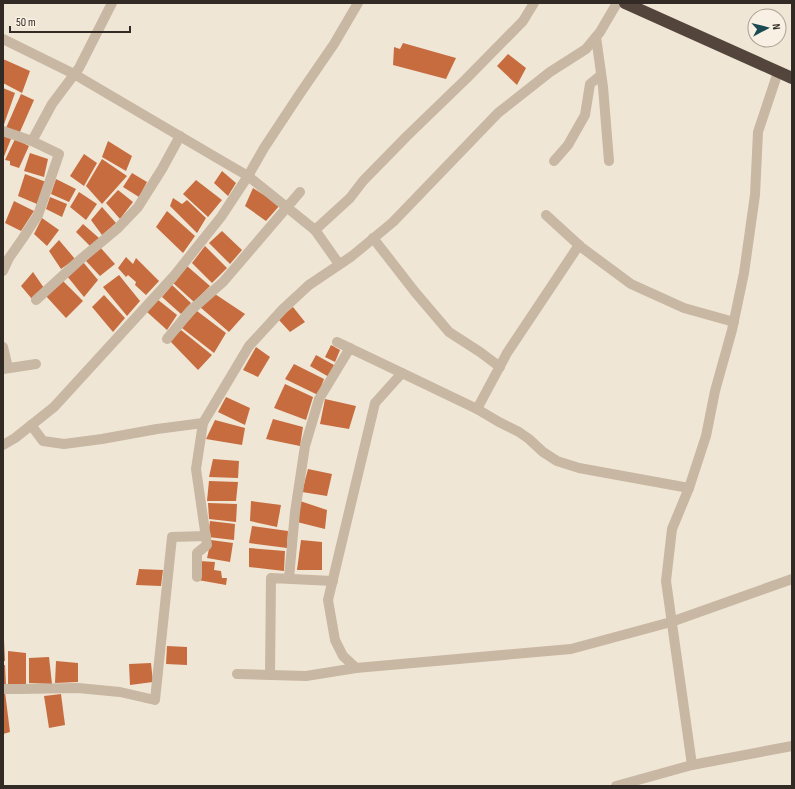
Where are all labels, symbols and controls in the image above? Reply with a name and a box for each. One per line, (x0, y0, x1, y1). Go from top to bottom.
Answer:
scale bar (10, 8, 130, 34)
north arrow (747, 8, 787, 48)
text: 50 m (16, 15, 36, 30)
text: N (770, 23, 783, 31)

